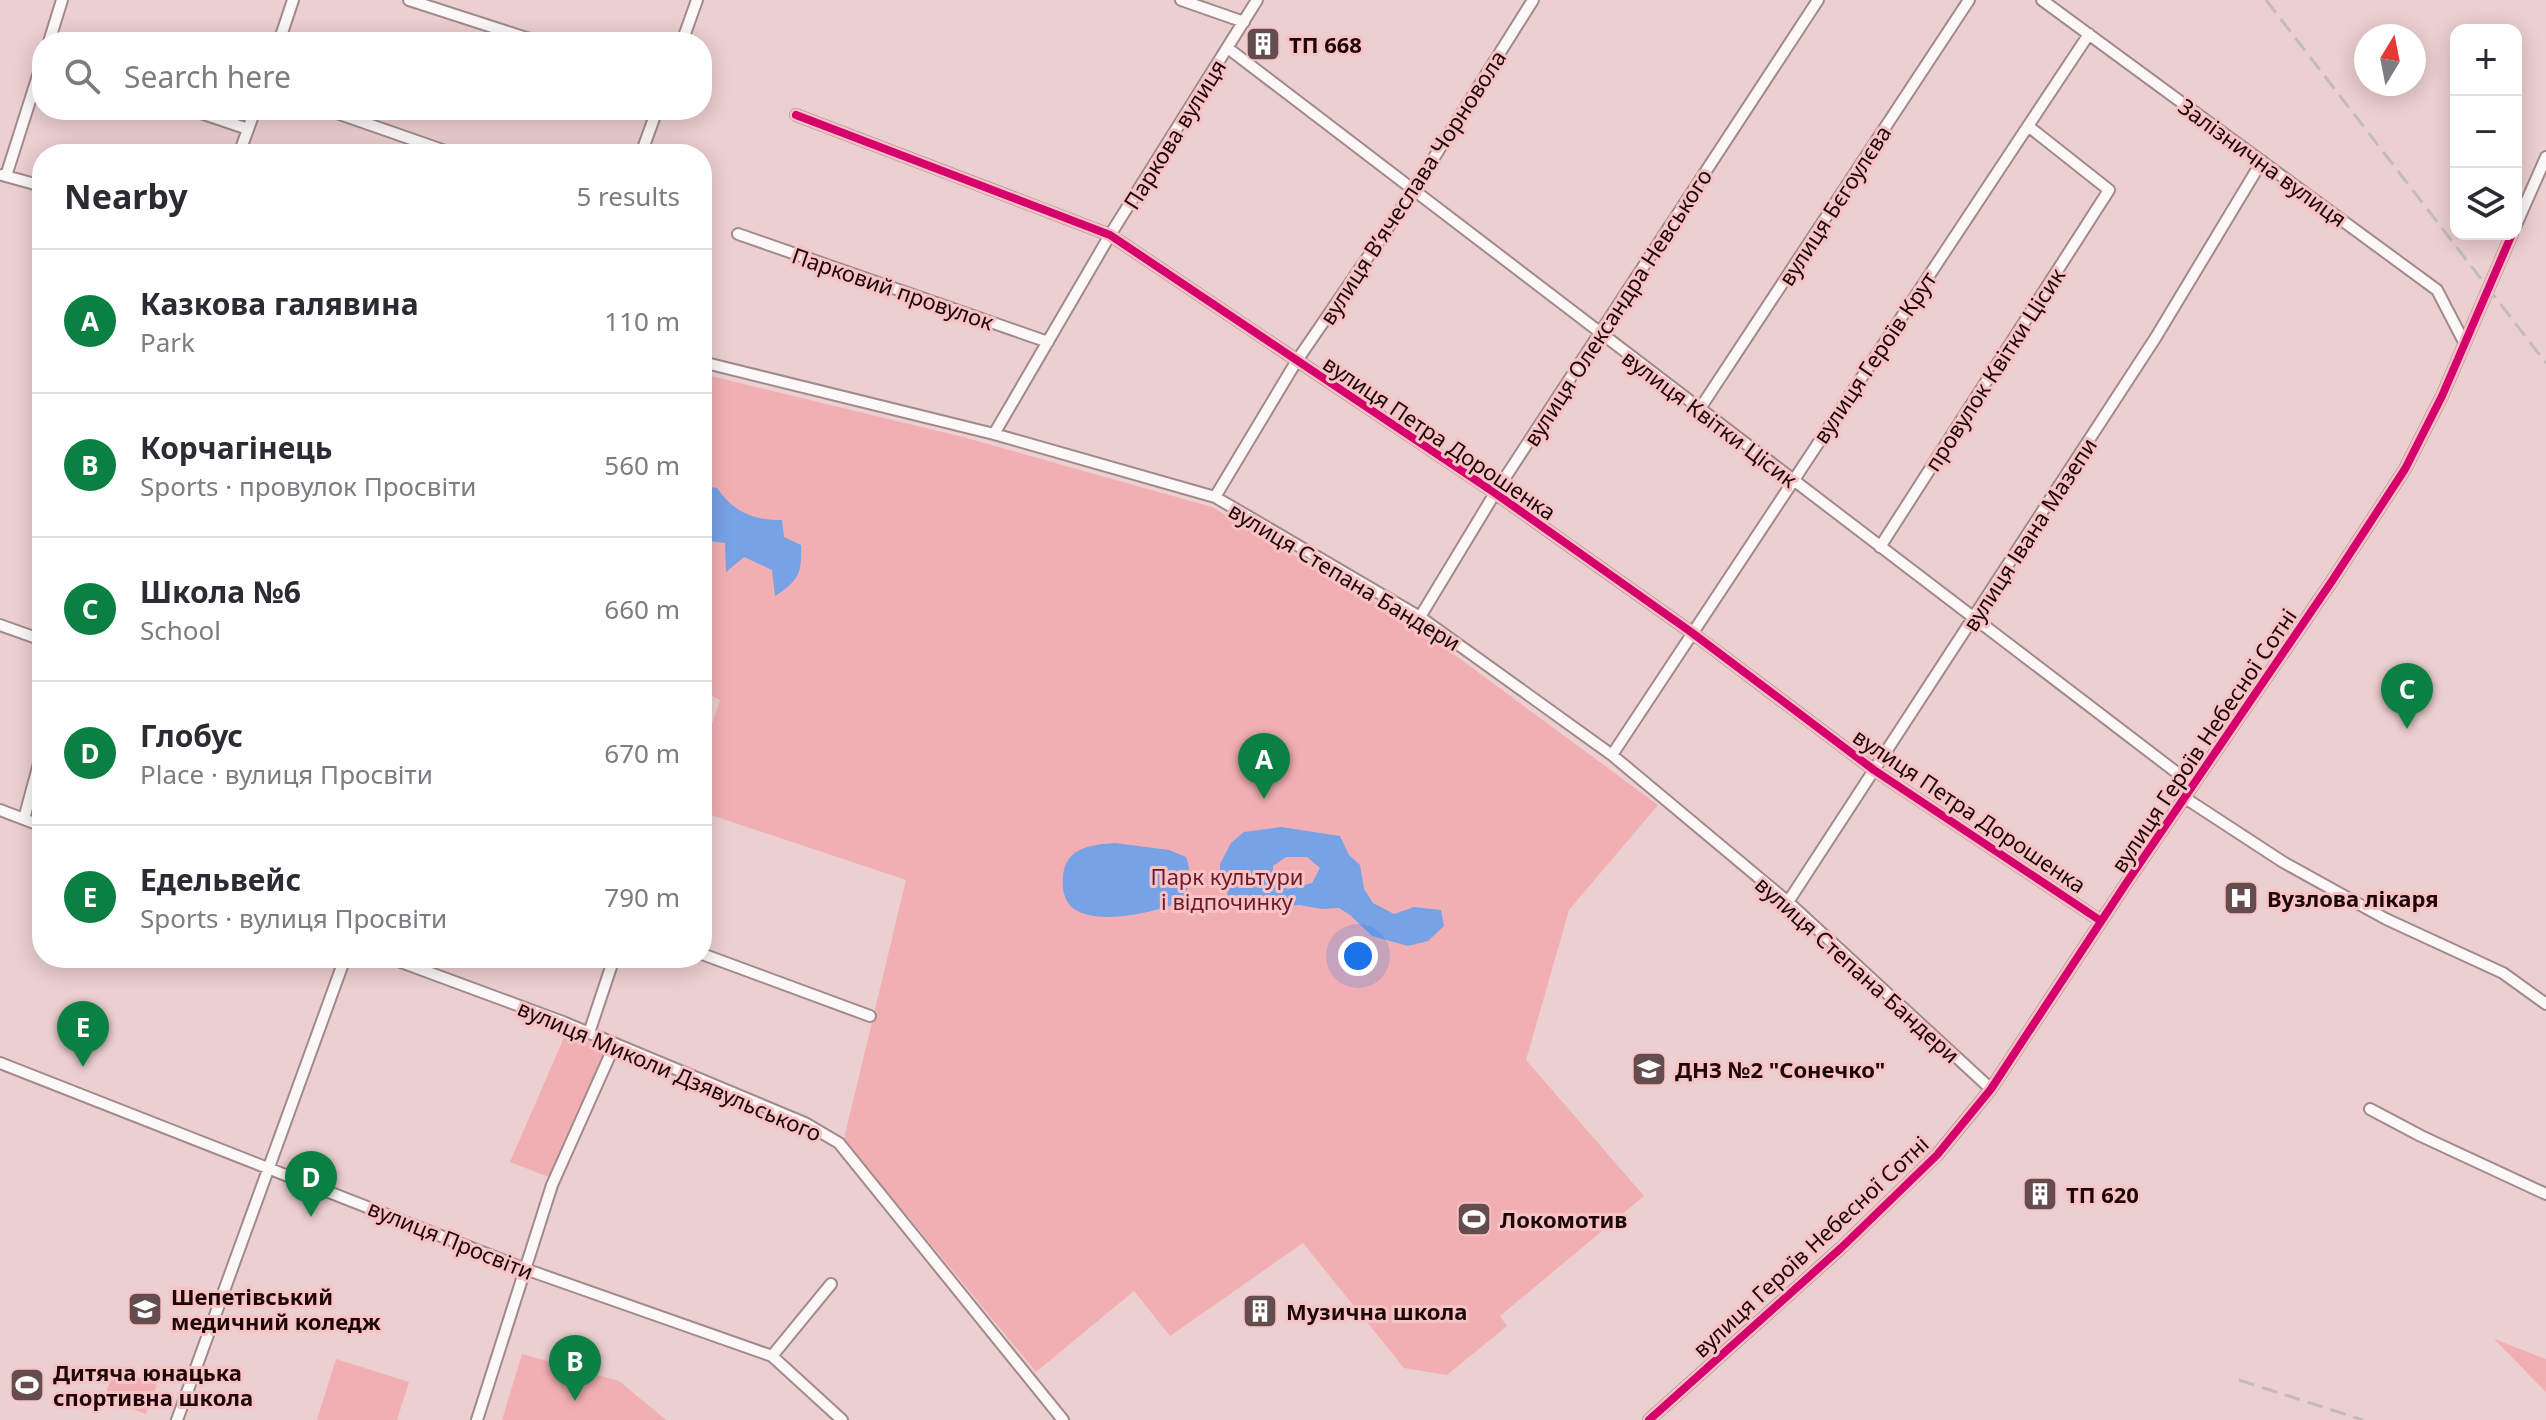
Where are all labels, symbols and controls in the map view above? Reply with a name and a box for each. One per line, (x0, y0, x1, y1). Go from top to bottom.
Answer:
north arrow (2354, 24, 2426, 96)
map controls (2450, 24, 2522, 240)
button: + (2450, 24, 2522, 96)
building icon: ТП 668 (1244, 25, 1282, 63)
place label: ТП 668 (1289, 29, 1362, 59)
search box (32, 32, 712, 120)
street label: вулиця Вʼячеслава Чорновола (1312, 44, 1512, 330)
street label: Паркова вулиця (1116, 53, 1232, 215)
icon: search (60, 54, 104, 98)
text: Search here (124, 56, 291, 97)
street label: Залізнична вулиця (2173, 91, 2353, 233)
button: − (2450, 96, 2522, 168)
street label: вулиця Бєгоулєва (1771, 119, 1897, 291)
street label: вулиця Олександра Невського (1516, 162, 1718, 452)
button: layers (2450, 168, 2522, 240)
text: Nearby (64, 173, 188, 219)
text: 5 results (576, 178, 680, 214)
street label: Парковий провулок (788, 239, 998, 337)
street label: провулок Квітки Цісик (1917, 261, 2071, 476)
street label: вулиця Героїв Крут (1805, 265, 1943, 449)
text: Казкова галявина (140, 283, 419, 324)
text: A (81, 303, 99, 339)
text: 110 m (604, 303, 680, 339)
text: Park (140, 324, 195, 360)
street label: вулиця Квітки Цісик (1616, 342, 1804, 494)
street label: вулиця Петра Дорошенка (1318, 348, 1562, 526)
text: Корчагінець (140, 427, 332, 468)
street label: вулиця Івана Мазепи (1955, 431, 2103, 637)
text: B (81, 447, 99, 483)
text: 560 m (604, 447, 680, 483)
text: Sports · провулок Просвіти (140, 468, 476, 504)
street label: вулиця Степана Бандери (1223, 495, 1467, 657)
text: Школа №6 (140, 571, 301, 612)
text: C (82, 591, 98, 627)
text: 660 m (604, 591, 680, 627)
street label: вулиця Героїв Небесної Сотні (2103, 602, 2303, 878)
text: School (140, 612, 221, 648)
pin: C (2381, 663, 2433, 729)
text: Глобус (140, 715, 243, 756)
street label: вулиця Петра Дорошенка (1848, 721, 2092, 899)
pin: A (1238, 733, 1290, 799)
text: D (80, 735, 100, 771)
text: 670 m (604, 735, 680, 771)
text: Place · вулиця Просвіти (140, 756, 433, 792)
text: Едельвейс (140, 859, 301, 900)
park label: Парк культури і відпочинку (1151, 861, 1303, 916)
street label: вулиця Степана Бандери (1749, 869, 1967, 1069)
text: E (83, 879, 97, 915)
text: 790 m (604, 879, 680, 915)
hospital icon: Вузлова лікаря (2222, 879, 2260, 917)
place label: Вузлова лікаря (2267, 883, 2439, 913)
text: Sports · вулиця Просвіти (140, 900, 447, 936)
your location (1338, 936, 1378, 976)
street label: вулиця Миколи Дзявульського (514, 992, 826, 1148)
pin: E (57, 1001, 109, 1067)
school or university icon: ДНЗ №2 "Сонечко" (1630, 1050, 1668, 1088)
place label: ДНЗ №2 "Сонечко" (1675, 1054, 1885, 1084)
street label: вулиця Героїв Небесної Сотні (1686, 1129, 1934, 1363)
pin: D (285, 1151, 337, 1217)
building icon: ТП 620 (2021, 1175, 2059, 1213)
place label: ТП 620 (2066, 1179, 2139, 1209)
street label: вулиця Просвіти (364, 1192, 538, 1286)
sports icon: Локомотив (1455, 1200, 1493, 1238)
place label: Локомотив (1500, 1204, 1627, 1234)
place label: Шепетівський медичний коледж (171, 1281, 381, 1336)
school or university icon: Шепетівський медичний коледж (126, 1290, 164, 1328)
building icon: Музична школа (1241, 1292, 1279, 1330)
place label: Музична школа (1286, 1296, 1467, 1326)
pin: B (549, 1335, 601, 1401)
place label: Дитяча юнацька спортивна школа (53, 1357, 253, 1412)
sports icon: Дитяча юнацька спортивна школа (8, 1366, 46, 1404)

